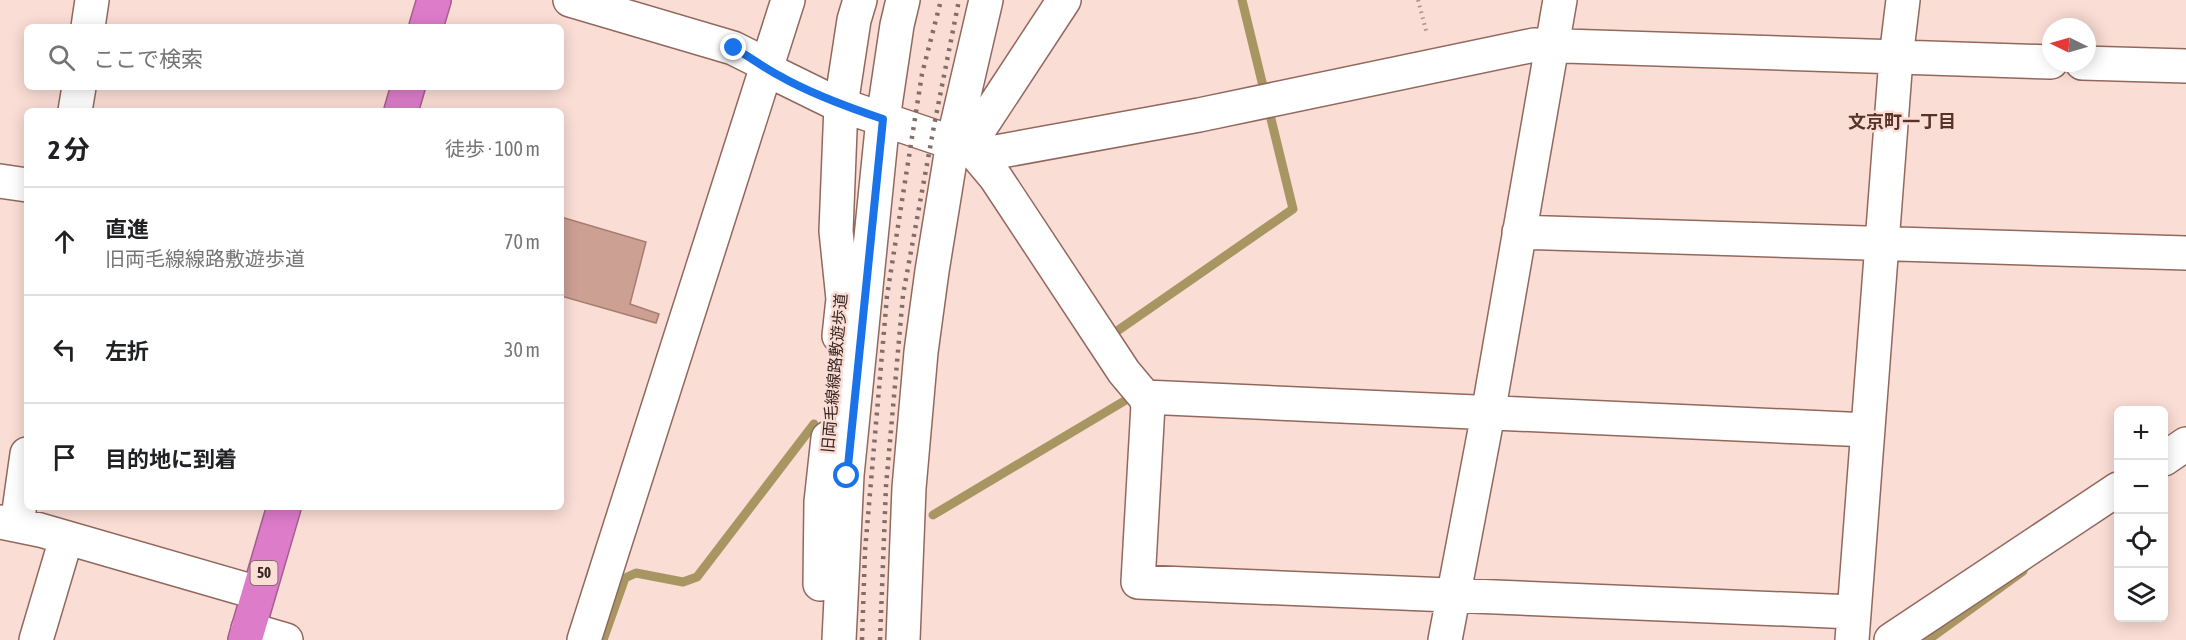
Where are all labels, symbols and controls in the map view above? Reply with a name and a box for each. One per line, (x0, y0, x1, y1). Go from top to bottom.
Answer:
north arrow (2042, 18, 2096, 72)
search box (24, 24, 564, 90)
route end (720, 34, 746, 60)
icon: search (45, 41, 78, 74)
text: ここで検索 (93, 46, 203, 72)
district label: 文京町一丁目 (1848, 111, 1956, 132)
text: 2 分 (48, 135, 90, 165)
text: 徒歩 · 100 m (445, 137, 540, 160)
text: 直進 (105, 216, 149, 242)
icon: ahead (48, 225, 81, 258)
text: 70 m (504, 230, 540, 253)
text: 旧両毛線線路敷遊歩道 (105, 247, 305, 270)
street label: 旧両毛線線路敷遊歩道 (818, 293, 850, 453)
icon: left (48, 333, 81, 366)
text: 左折 (105, 338, 149, 364)
text: 30 m (504, 338, 540, 361)
map controls (2114, 406, 2168, 622)
button: + (2114, 406, 2168, 460)
icon: arrive (48, 441, 81, 474)
text: 目的地に到着 (105, 446, 237, 472)
button: − (2114, 460, 2168, 514)
route start (833, 462, 859, 488)
button: locate (2114, 514, 2168, 568)
road number: 50 (250, 561, 278, 585)
button: layers (2114, 568, 2168, 622)

